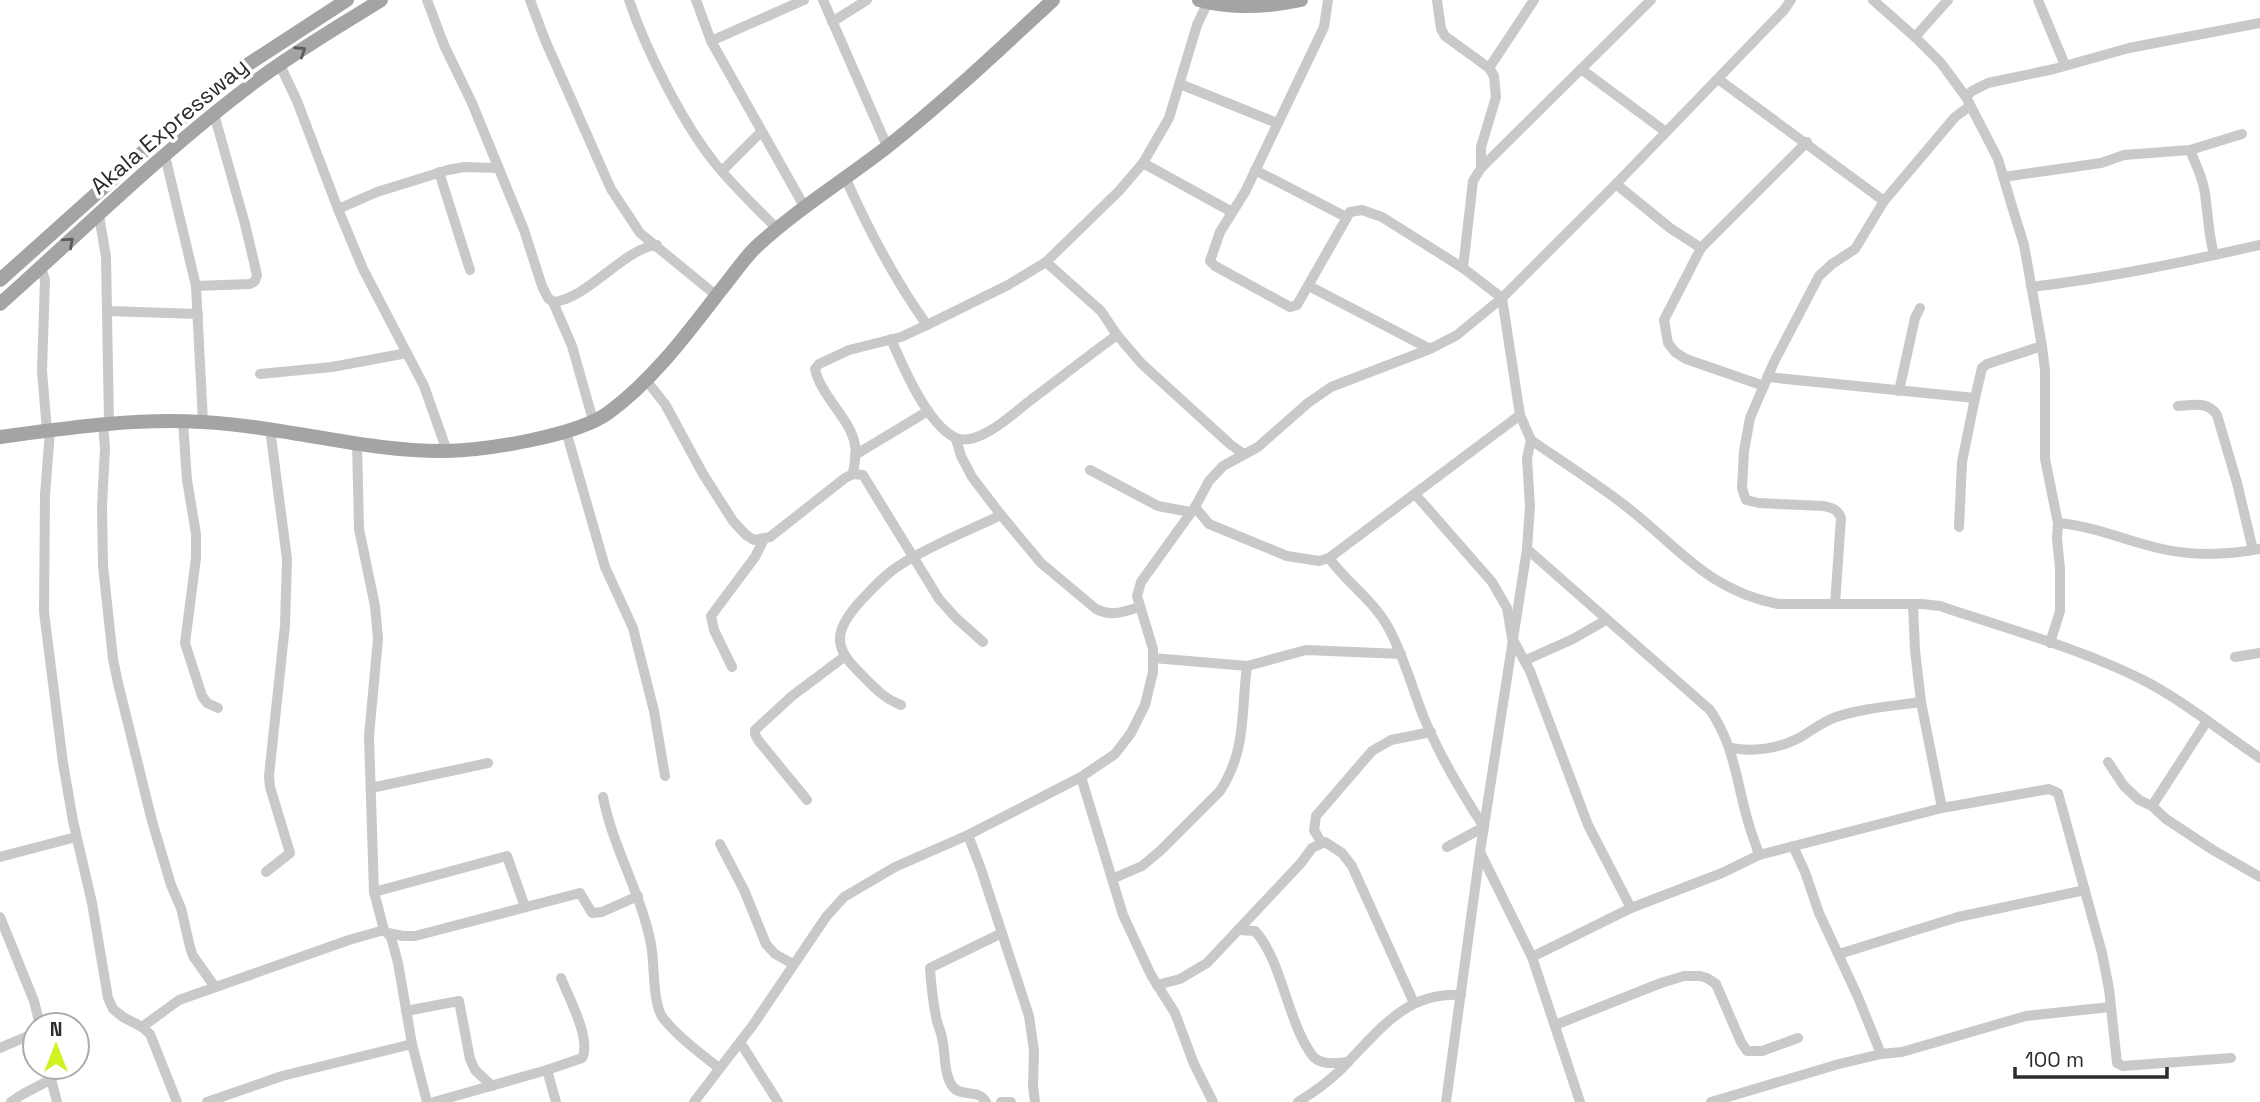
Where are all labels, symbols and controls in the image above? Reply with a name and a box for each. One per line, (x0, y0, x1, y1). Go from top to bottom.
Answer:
one-way arrow (293, 46, 306, 59)
street label: Akala Expressway (84, 51, 254, 201)
one-way arrow (61, 238, 74, 250)
north arrow (21, 1011, 91, 1081)
text: N (50, 1017, 62, 1042)
scale bar (2015, 1036, 2167, 1080)
text: 100 m (2025, 1046, 2084, 1073)

